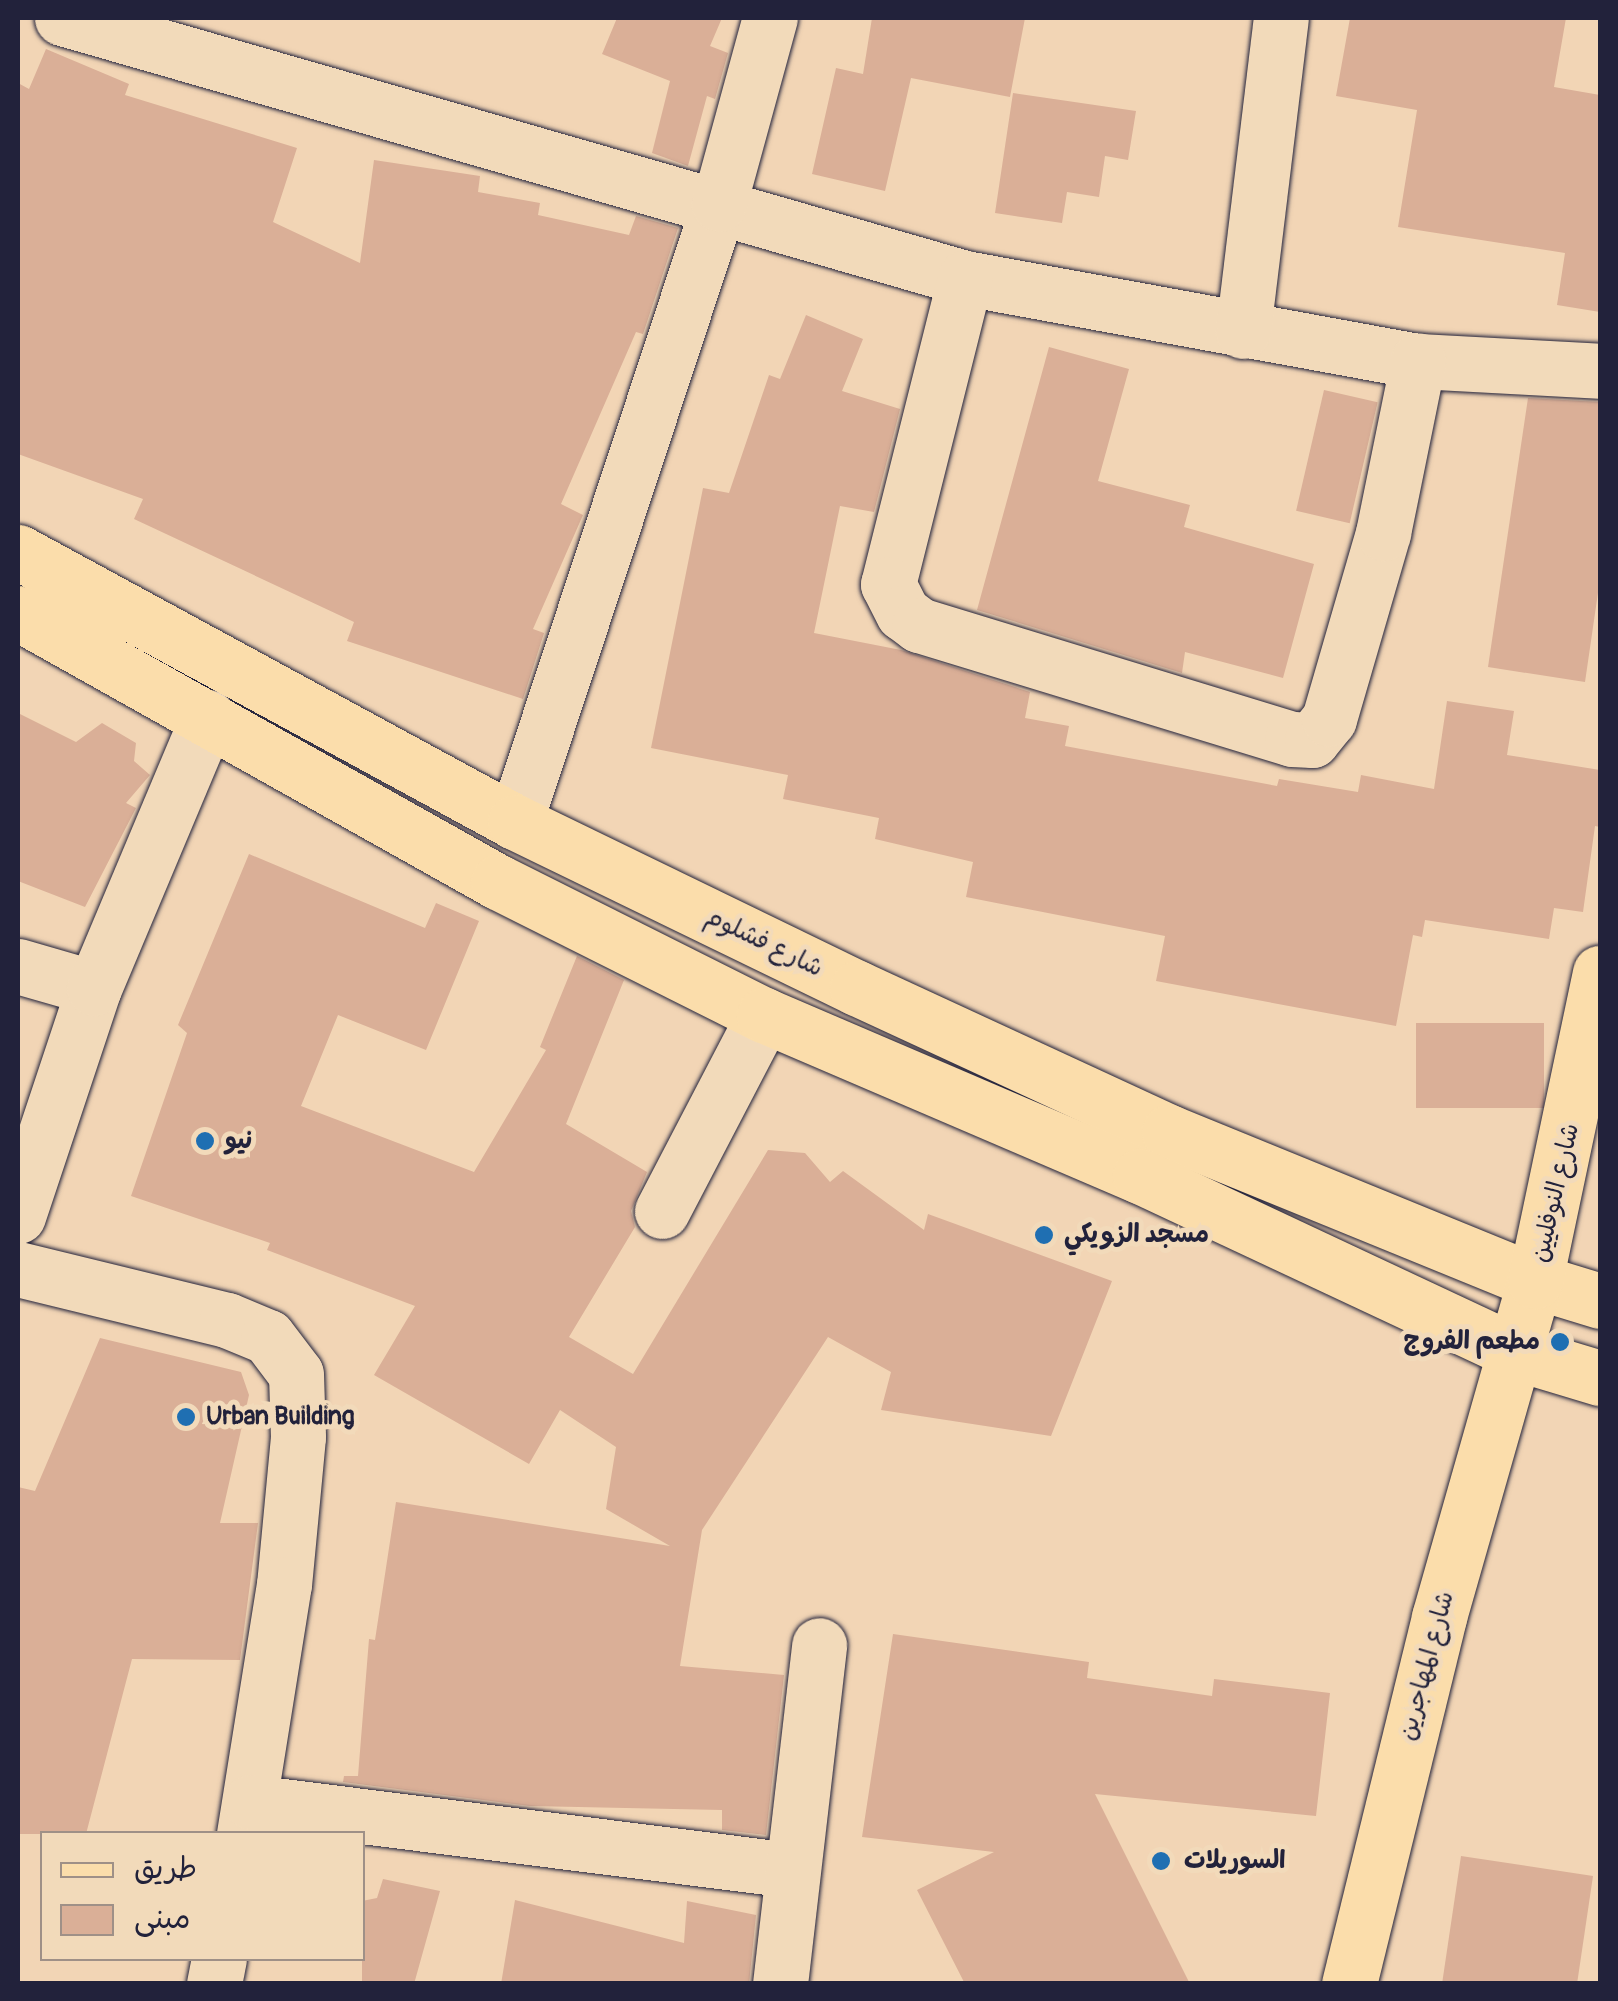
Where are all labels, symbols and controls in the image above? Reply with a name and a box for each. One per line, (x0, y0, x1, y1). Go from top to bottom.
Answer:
street label: شارع فشلوم (701, 902, 827, 984)
street label: شارع النوفليين (1525, 1121, 1587, 1265)
place label: نيو (225, 1126, 252, 1156)
marker: نيو (194, 1130, 216, 1152)
place label: مسجد الزويكي (1064, 1220, 1209, 1250)
marker: مسجد الزويكي (1033, 1224, 1055, 1246)
place label: مطعم الفروج (1403, 1327, 1540, 1357)
marker: مطعم الفروج (1549, 1331, 1571, 1353)
place label: Urban Building (206, 1402, 354, 1432)
marker: Urban Building (175, 1406, 197, 1428)
street label: شارع المهاجرين (1393, 1588, 1461, 1744)
legend (40, 1831, 365, 1961)
place label: السوريلات (1184, 1846, 1286, 1876)
marker: السوريلات (1148, 1848, 1174, 1874)
text: طريق (134, 1850, 197, 1887)
text: مبنى (134, 1900, 190, 1937)

